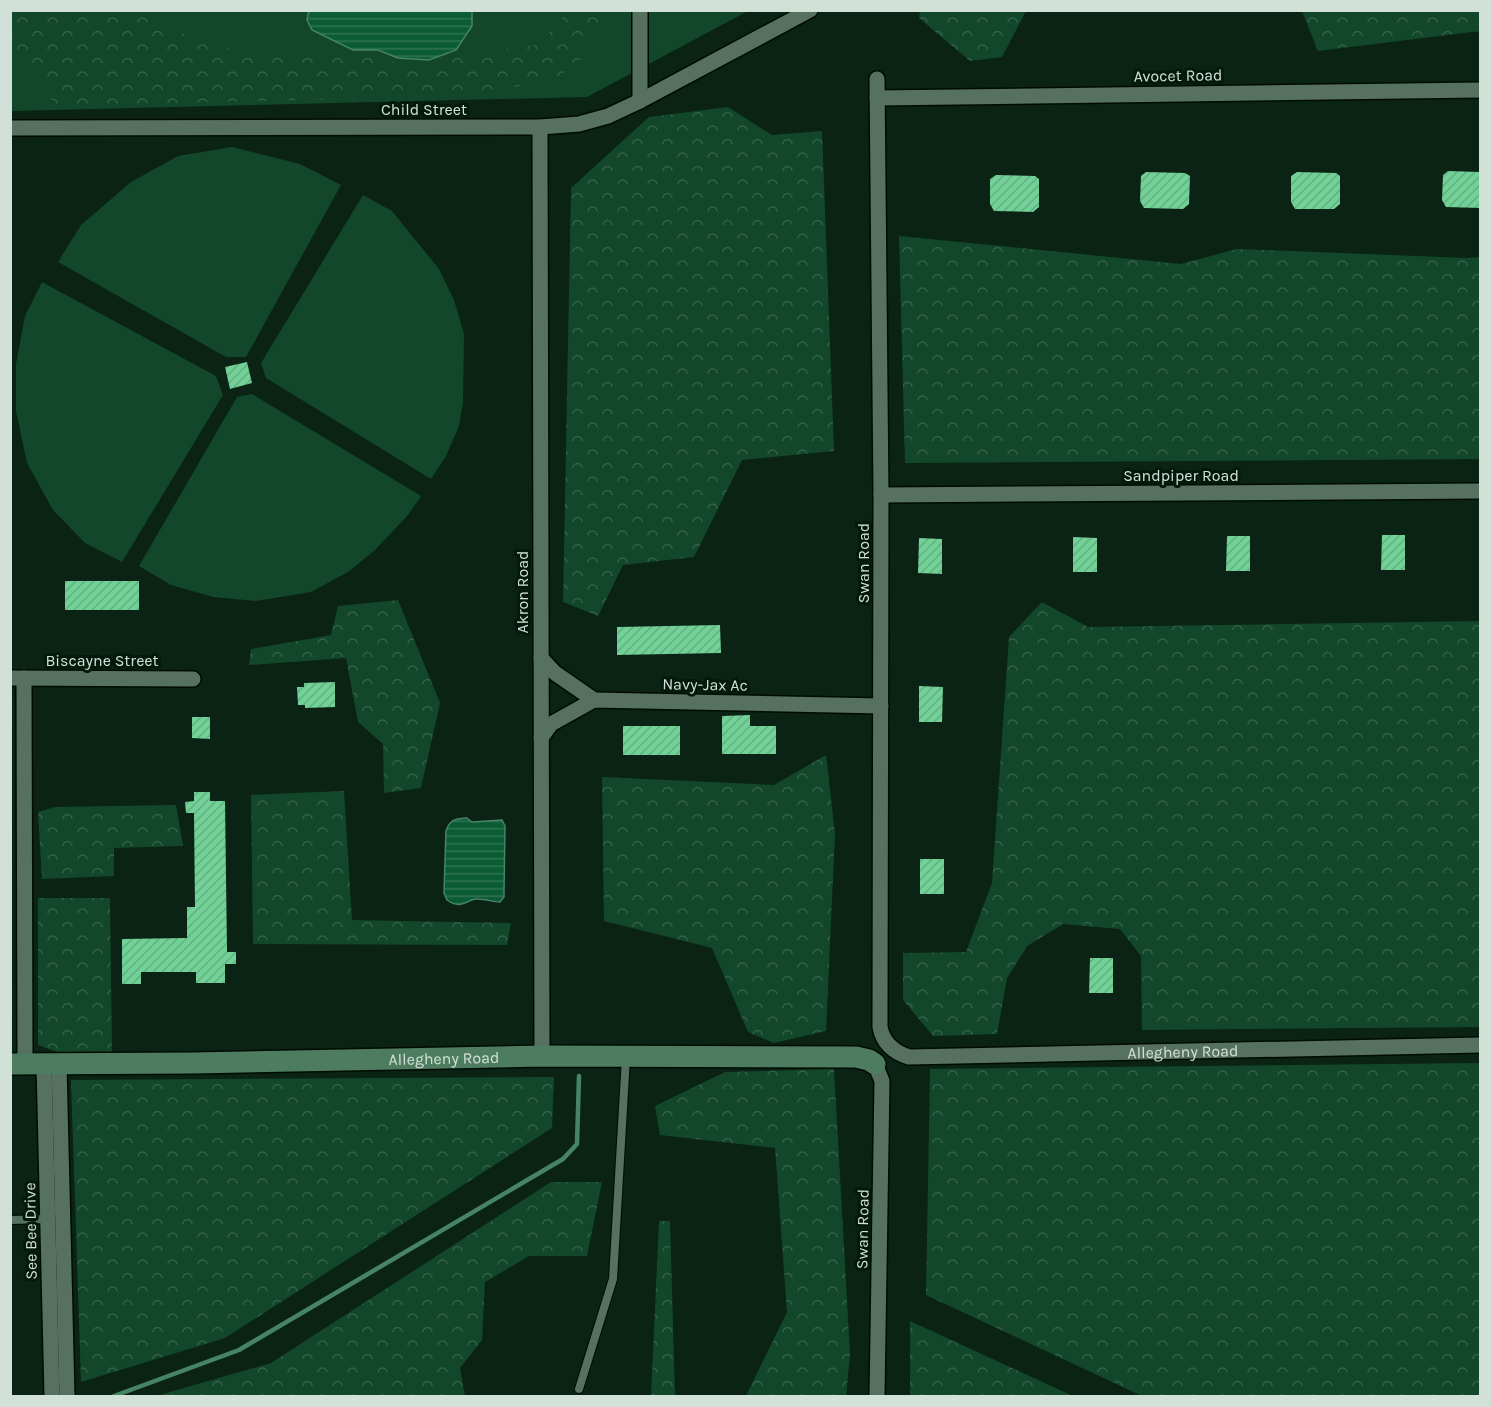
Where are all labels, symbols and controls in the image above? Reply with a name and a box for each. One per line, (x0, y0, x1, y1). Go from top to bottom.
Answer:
street label: Avocet Road (1133, 65, 1223, 86)
street label: Child Street (381, 100, 467, 119)
street label: Sandpiper Road (1123, 466, 1239, 485)
street label: Swan Road (854, 523, 873, 603)
street label: Akron Road (513, 550, 532, 634)
street label: Biscayne Street (45, 651, 159, 670)
street label: Navy-Jax Ac (662, 674, 748, 695)
street label: Allegheny Road (1127, 1041, 1239, 1062)
street label: Allegheny Road (388, 1048, 500, 1069)
street label: See Bee Drive (20, 1182, 41, 1280)
street label: Swan Road (852, 1189, 873, 1269)

